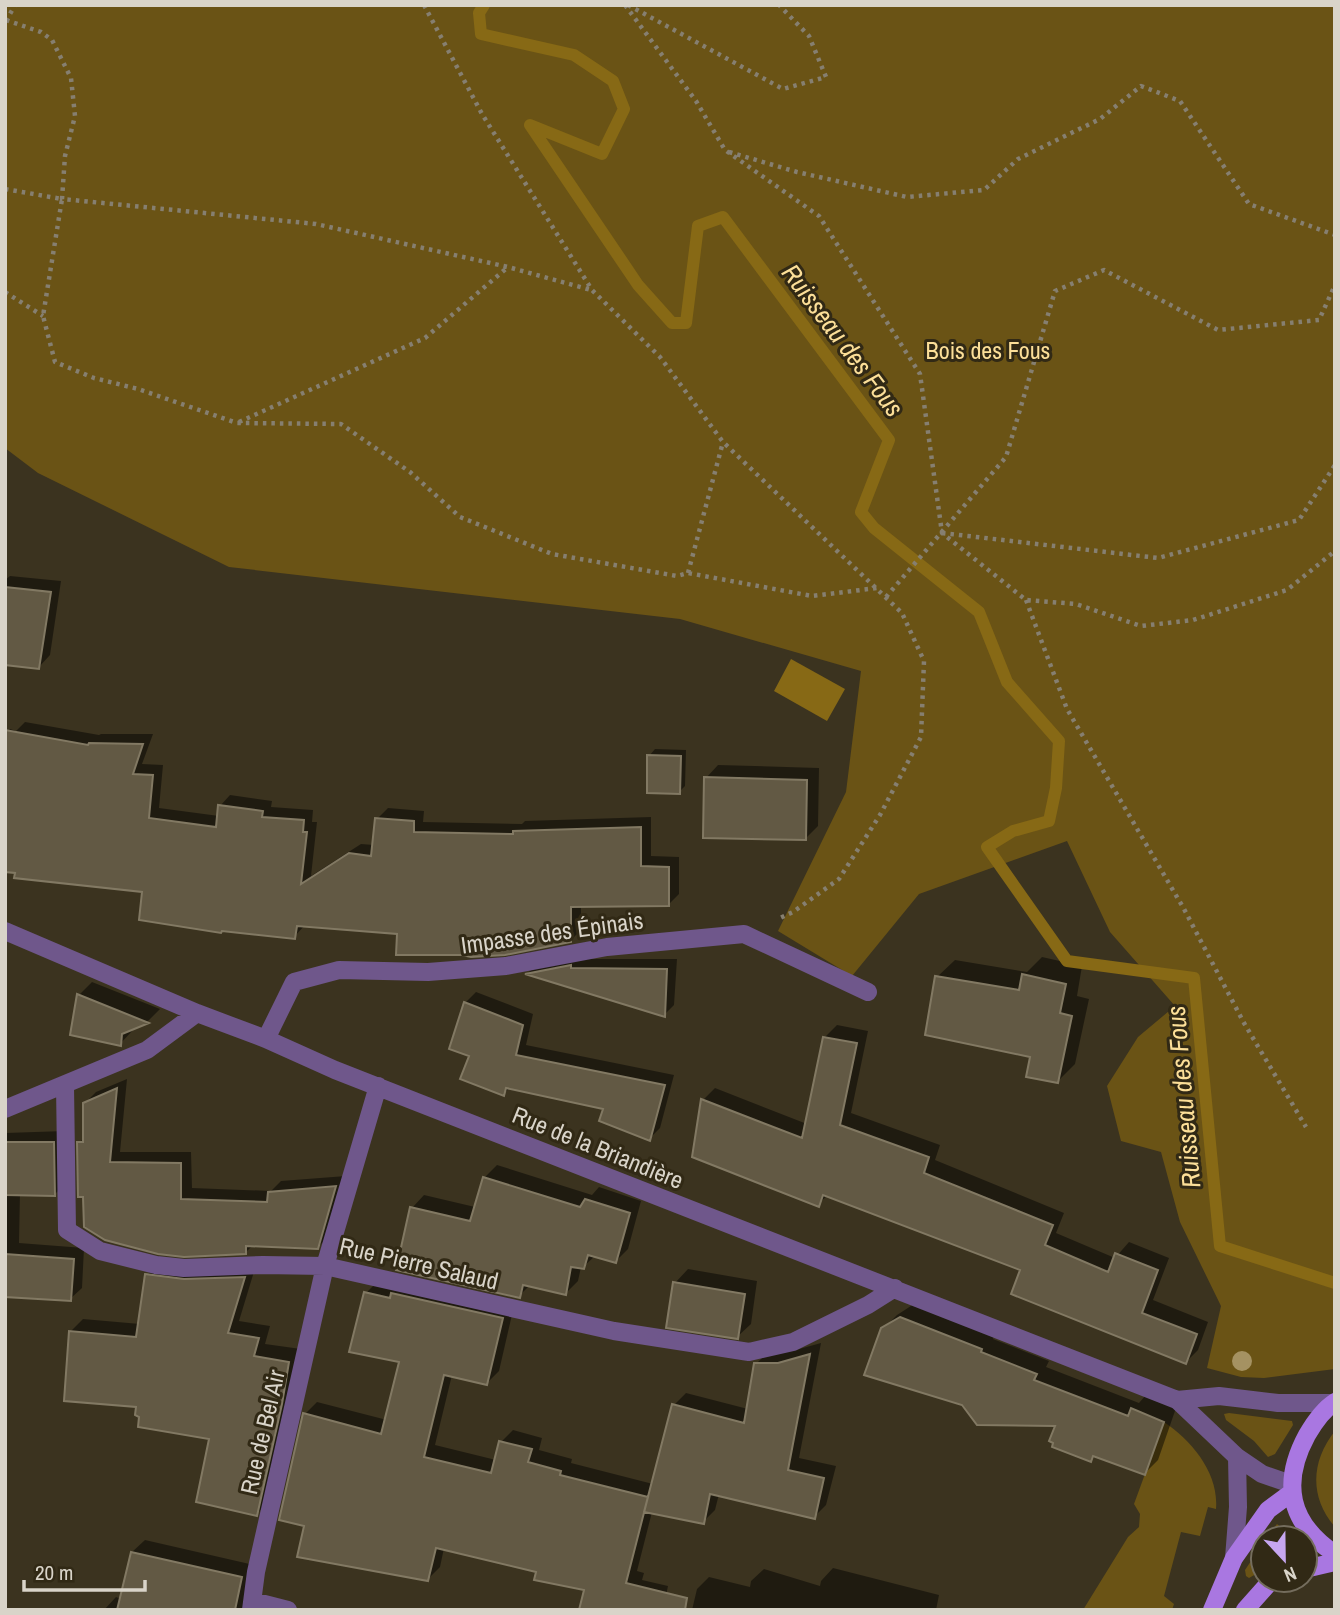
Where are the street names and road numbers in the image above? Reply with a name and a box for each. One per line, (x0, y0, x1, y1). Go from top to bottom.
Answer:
street label: Impasse des Épinais (459, 903, 645, 961)
street label: Rue de la Briandière (508, 1098, 688, 1196)
street label: Rue Pierre Salaud (337, 1229, 501, 1297)
street label: Rue de Bel Air (232, 1366, 292, 1497)

